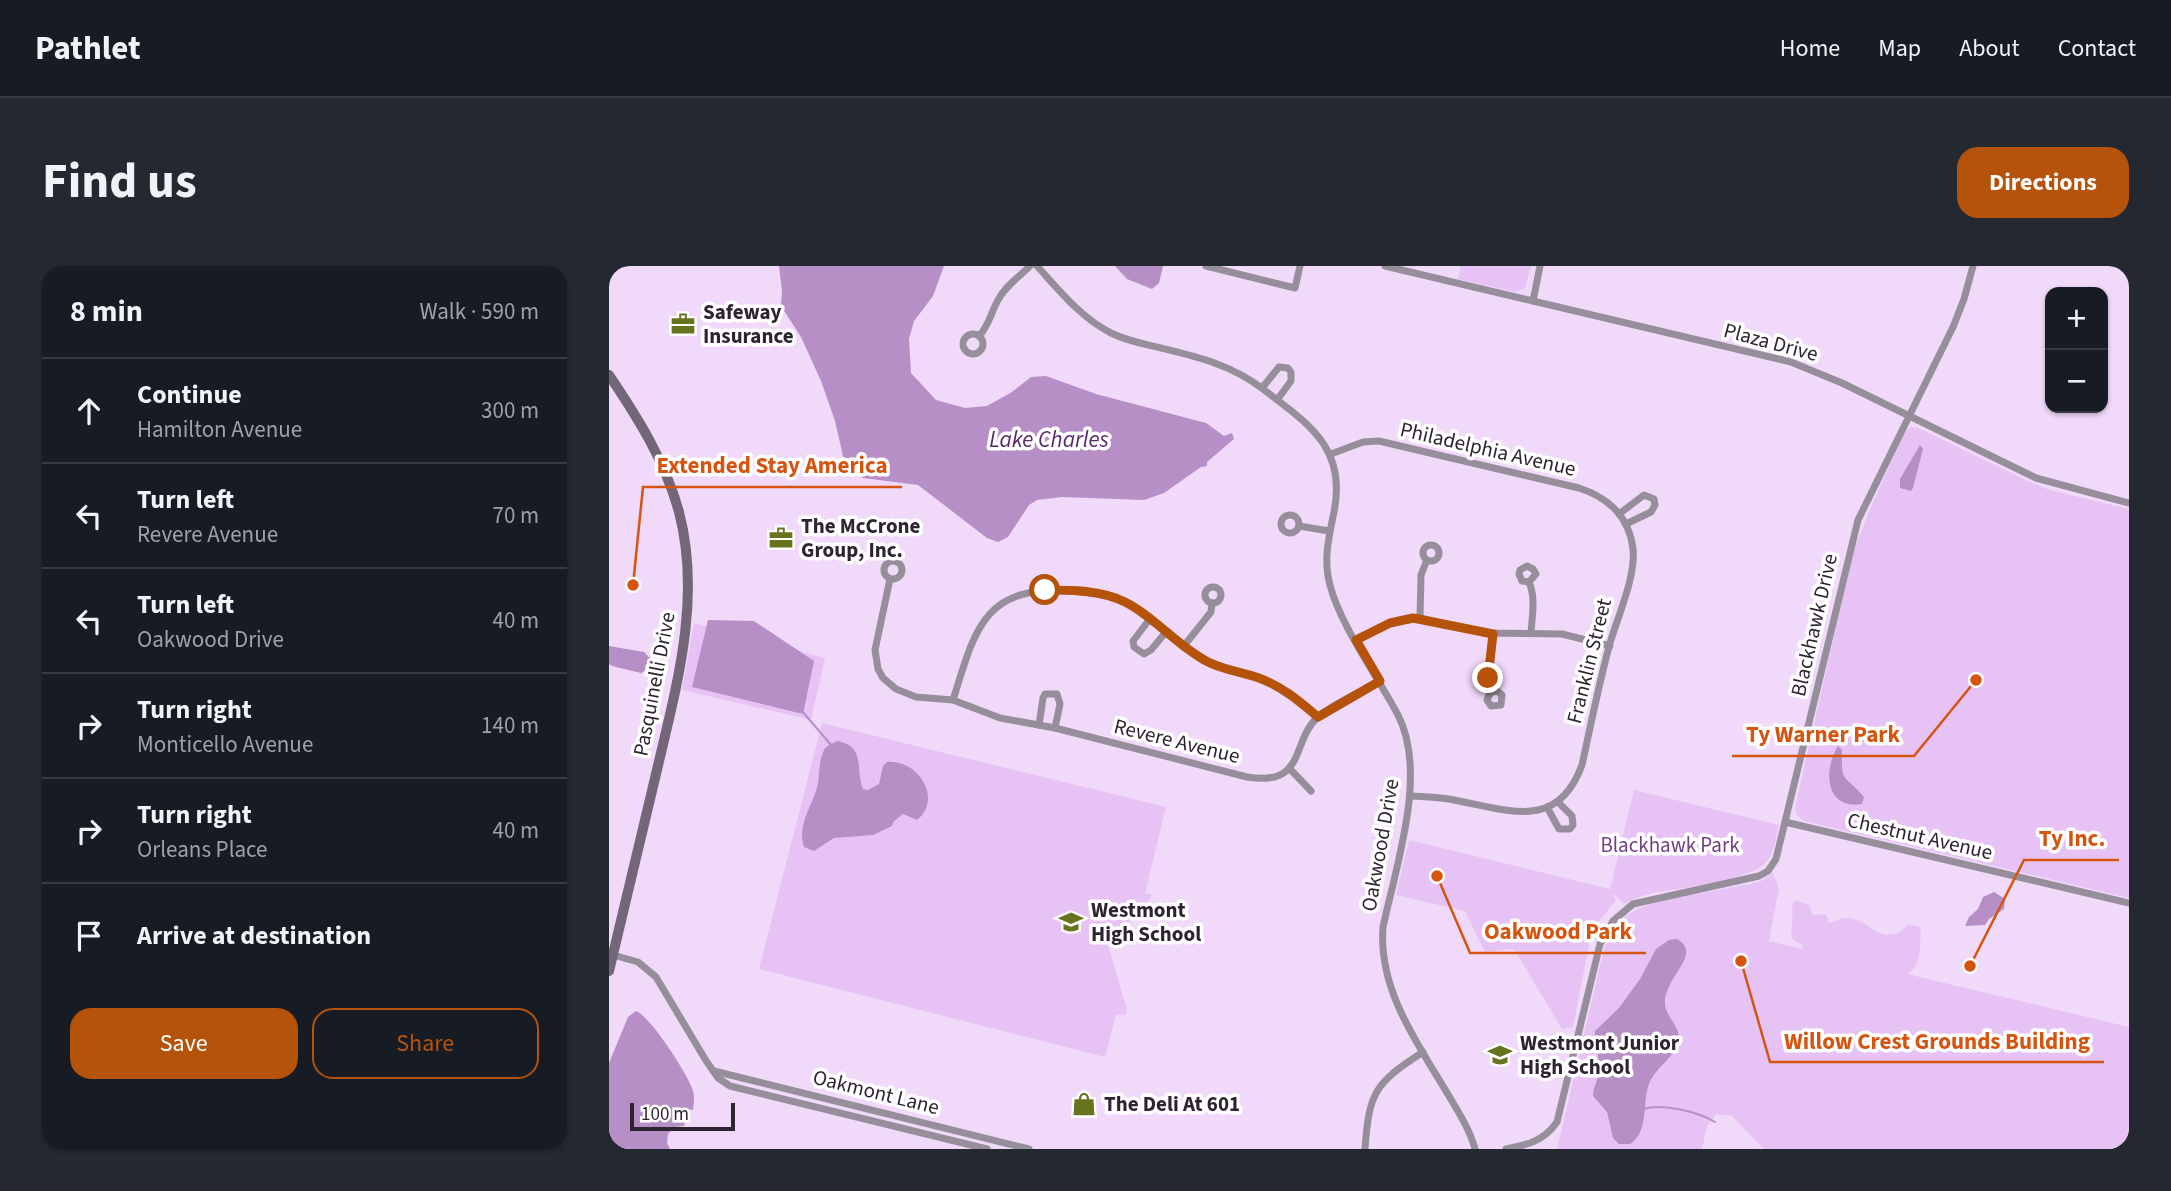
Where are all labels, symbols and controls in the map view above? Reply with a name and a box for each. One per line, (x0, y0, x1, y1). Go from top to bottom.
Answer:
text: Pathlet (35, 25, 141, 72)
text: Home (1780, 31, 1840, 66)
text: Map (1878, 31, 1921, 66)
text: About (1959, 31, 2020, 66)
text: Contact (2058, 31, 2136, 66)
text: Find us (42, 147, 197, 217)
button: Directions (1957, 147, 2129, 218)
map controls (2045, 287, 2108, 413)
button: + (2045, 287, 2108, 350)
text: 8 min (70, 290, 143, 333)
text: Walk · 590 m (420, 295, 539, 328)
place label: Safeway Insurance (703, 297, 794, 351)
office icon: Safeway Insurance (669, 310, 697, 338)
street label: Plaza Drive (1720, 315, 1822, 369)
button: − (2045, 350, 2108, 413)
text: Continue (137, 376, 242, 413)
icon: ahead (70, 392, 108, 430)
text: 300 m (481, 394, 539, 427)
text: Hamilton Avenue (137, 413, 302, 446)
street label: Philadelphia Avenue (1397, 414, 1579, 484)
water label: Lake Charles (989, 423, 1109, 456)
callout: Extended Stay America (643, 443, 902, 487)
text: Extended Stay America (656, 449, 888, 482)
text: Turn left (137, 481, 234, 518)
icon: left (70, 497, 108, 535)
text: 70 m (492, 499, 539, 532)
place label: The McCrone Group, Inc. (801, 511, 921, 565)
text: Revere Avenue (137, 518, 278, 551)
office icon: The McCrone Group, Inc. (767, 524, 795, 552)
street label: Blackhawk Drive (1783, 551, 1845, 699)
route start (1029, 574, 1060, 605)
text: Turn left (137, 586, 234, 623)
street label: Franklin Street (1559, 595, 1619, 727)
icon: left (70, 602, 108, 640)
text: 40 m (492, 604, 539, 637)
street label: Pasquinelli Drive (625, 609, 683, 759)
text: Oakwood Drive (137, 623, 284, 656)
route end (1472, 662, 1503, 693)
text: Turn right (137, 691, 252, 728)
icon: right (70, 707, 108, 745)
text: 140 m (481, 709, 539, 742)
street label: Revere Avenue (1111, 711, 1243, 771)
callout: Ty Warner Park (1732, 712, 1914, 756)
text: Ty Warner Park (1746, 718, 1900, 751)
text: Monticello Avenue (137, 728, 313, 761)
street label: Oakwood Drive (1354, 776, 1406, 914)
text: Turn right (137, 796, 252, 833)
street label: Chestnut Avenue (1844, 805, 1996, 867)
icon: right (70, 812, 108, 850)
text: 40 m (492, 814, 539, 847)
callout: Ty Inc. (2024, 816, 2119, 860)
text: Ty Inc. (2039, 822, 2105, 855)
park label: Blackhawk Park (1600, 830, 1740, 860)
text: Orleans Place (137, 833, 268, 866)
place label: Westmont High School (1091, 895, 1201, 949)
school or university icon: Westmont High School (1057, 908, 1085, 936)
callout: Oakwood Park (1470, 909, 1646, 953)
text: Oakwood Park (1484, 915, 1633, 948)
icon: arrive (70, 917, 108, 955)
text: Arrive at destination (137, 917, 371, 954)
button: Save (70, 1008, 298, 1079)
button: Share (312, 1008, 539, 1079)
callout: Willow Crest Grounds Building (1770, 1018, 2104, 1062)
text: Willow Crest Grounds Building (1784, 1025, 2090, 1058)
place label: Westmont Junior High School (1520, 1028, 1680, 1082)
school or university icon: Westmont Junior High School (1486, 1041, 1514, 1069)
street label: Oakmont Lane (810, 1062, 942, 1122)
place label: The Deli At 601 (1104, 1089, 1240, 1119)
shop icon: The Deli At 601 (1070, 1090, 1098, 1118)
scale bar (630, 1100, 735, 1132)
text: 100 m (641, 1101, 689, 1128)

